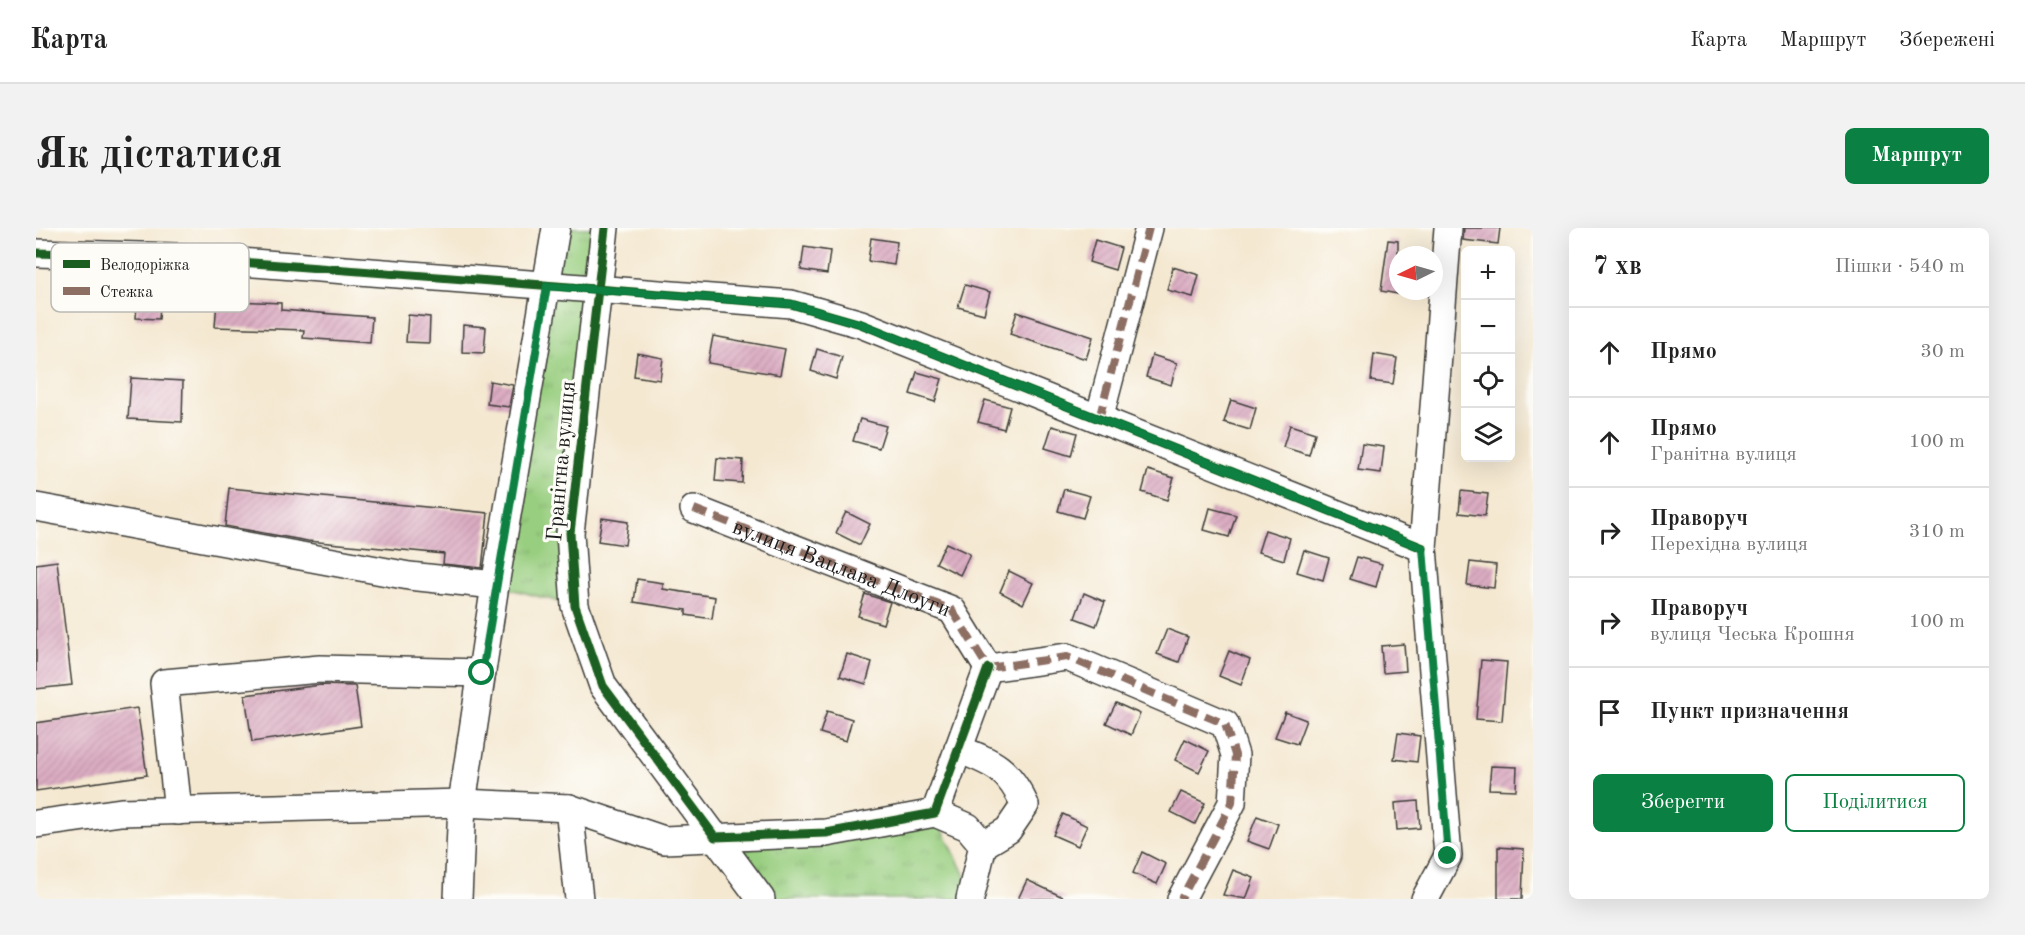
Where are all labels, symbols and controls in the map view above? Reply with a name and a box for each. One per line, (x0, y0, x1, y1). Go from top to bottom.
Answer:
text: Карта (30, 27, 108, 55)
text: Карта (1690, 30, 1747, 51)
text: Маршрут (1780, 30, 1866, 51)
text: Збережені (1899, 30, 1995, 51)
button: Маршрут (1845, 128, 1989, 184)
text: Як дістатися (36, 135, 283, 177)
legend (51, 243, 249, 312)
north arrow (1389, 246, 1443, 300)
map controls (1461, 246, 1515, 462)
button: + (1461, 246, 1515, 300)
text: 7 хв (1593, 254, 1642, 280)
text: Пішки · 540 m (1835, 257, 1965, 277)
text: Велодоріжка (100, 258, 190, 274)
text: Стежка (100, 285, 153, 301)
button: − (1461, 300, 1515, 354)
icon: ahead (1593, 336, 1626, 369)
text: Прямо (1650, 341, 1717, 363)
text: 30 m (1920, 342, 1965, 362)
button: locate (1461, 354, 1515, 408)
street label: Гранітна вулиця (544, 380, 580, 543)
button: layers (1461, 408, 1515, 462)
text: Прямо (1650, 418, 1717, 440)
icon: ahead (1593, 426, 1626, 459)
text: 100 m (1909, 432, 1965, 452)
text: Гранітна вулиця (1650, 445, 1797, 465)
text: Праворуч (1650, 508, 1748, 530)
street label: вулиця Вацлава Длоуги (729, 516, 953, 621)
icon: right (1593, 516, 1626, 549)
text: 310 m (1909, 522, 1965, 542)
text: Перехідна вулиця (1650, 535, 1808, 555)
text: Праворуч (1650, 598, 1748, 620)
icon: right (1593, 606, 1626, 639)
text: 100 m (1909, 612, 1965, 632)
text: вулиця Чеська Крошня (1650, 625, 1855, 645)
route start (468, 659, 494, 685)
icon: arrive (1593, 696, 1626, 729)
text: Пункт призначення (1650, 701, 1849, 723)
button: Зберегти (1593, 774, 1773, 832)
button: Поділитися (1785, 774, 1965, 832)
route end (1434, 842, 1460, 868)

